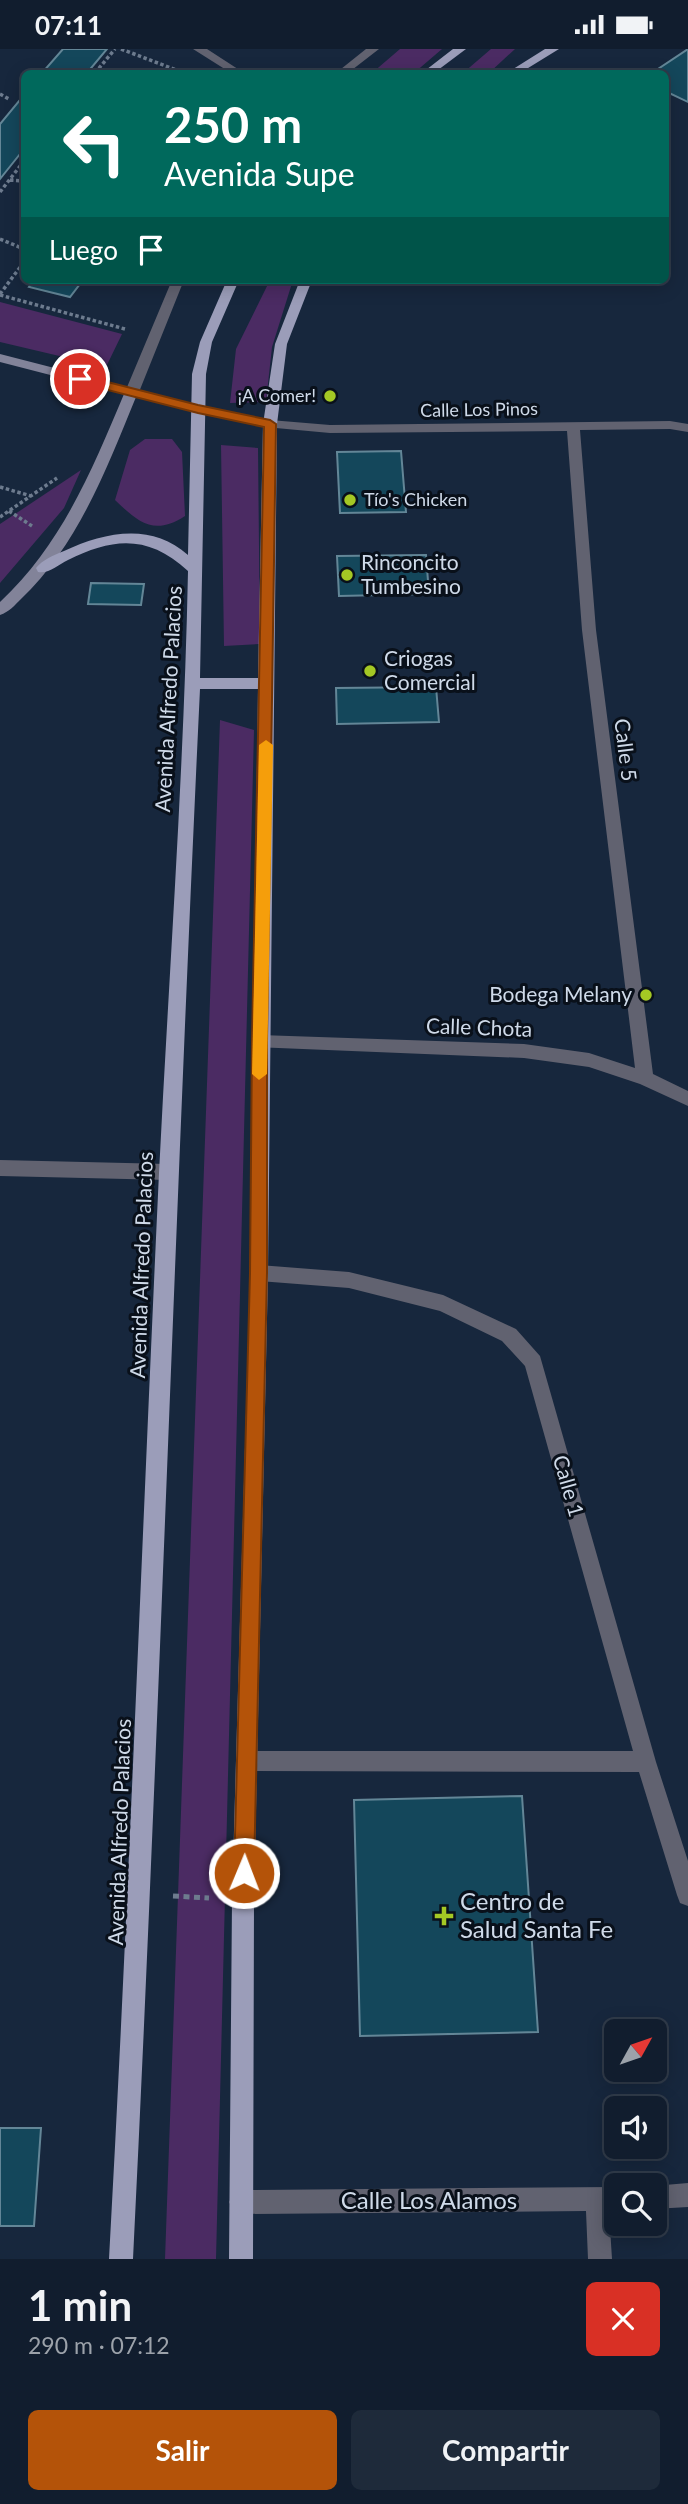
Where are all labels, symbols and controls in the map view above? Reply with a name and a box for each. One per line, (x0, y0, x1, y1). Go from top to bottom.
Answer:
text: 07:11 (35, 9, 102, 41)
text: 250 m (164, 95, 302, 153)
icon: left (49, 98, 140, 189)
text: Avenida Supe (164, 154, 355, 193)
icon: arrive (132, 231, 170, 269)
text: Luego (49, 234, 118, 266)
pin (50, 349, 110, 409)
icon: arrive (61, 360, 99, 398)
place label: ¡A Comer! (238, 384, 316, 406)
marker: ¡A Comer! (322, 388, 338, 404)
street label: Calle Los Pinos (420, 397, 538, 421)
place label: Tío's Chicken (364, 488, 467, 510)
marker: Tío's Chicken (342, 492, 358, 508)
place label: Rinconcito Tumbesino (361, 549, 461, 598)
marker: Rinconcito Tumbesino (339, 567, 355, 583)
street label: Avenida Alfredo Palacios (149, 585, 186, 813)
place label: Criogas Comercial (384, 645, 476, 694)
marker: Criogas Comercial (362, 663, 378, 679)
street label: Calle 5 (610, 717, 643, 783)
place label: Bodega Melany (489, 981, 632, 1006)
marker: Bodega Melany (638, 987, 654, 1003)
street label: Calle Chota (426, 1012, 533, 1041)
street label: Avenida Alfredo Palacios (124, 1151, 157, 1379)
street label: Calle 1 (549, 1452, 590, 1519)
street label: Avenida Alfredo Palacios (102, 1718, 135, 1946)
position arrow (207, 1836, 281, 1910)
place label: Centro de Salud Santa Fe (460, 1886, 613, 1943)
marker: Centro de Salud Santa Fe (434, 1906, 454, 1926)
north arrow (604, 2019, 667, 2083)
map controls (604, 2019, 667, 2236)
button: sound (604, 2096, 667, 2159)
button: search (604, 2173, 667, 2236)
street label: Calle Los Alamos (341, 2185, 517, 2214)
text: 1 min (28, 2280, 132, 2330)
button: close (586, 2282, 660, 2356)
text: 290 m · 07:12 (28, 2331, 170, 2359)
button: Salir (28, 2410, 337, 2490)
button: Compartir (351, 2410, 660, 2490)

